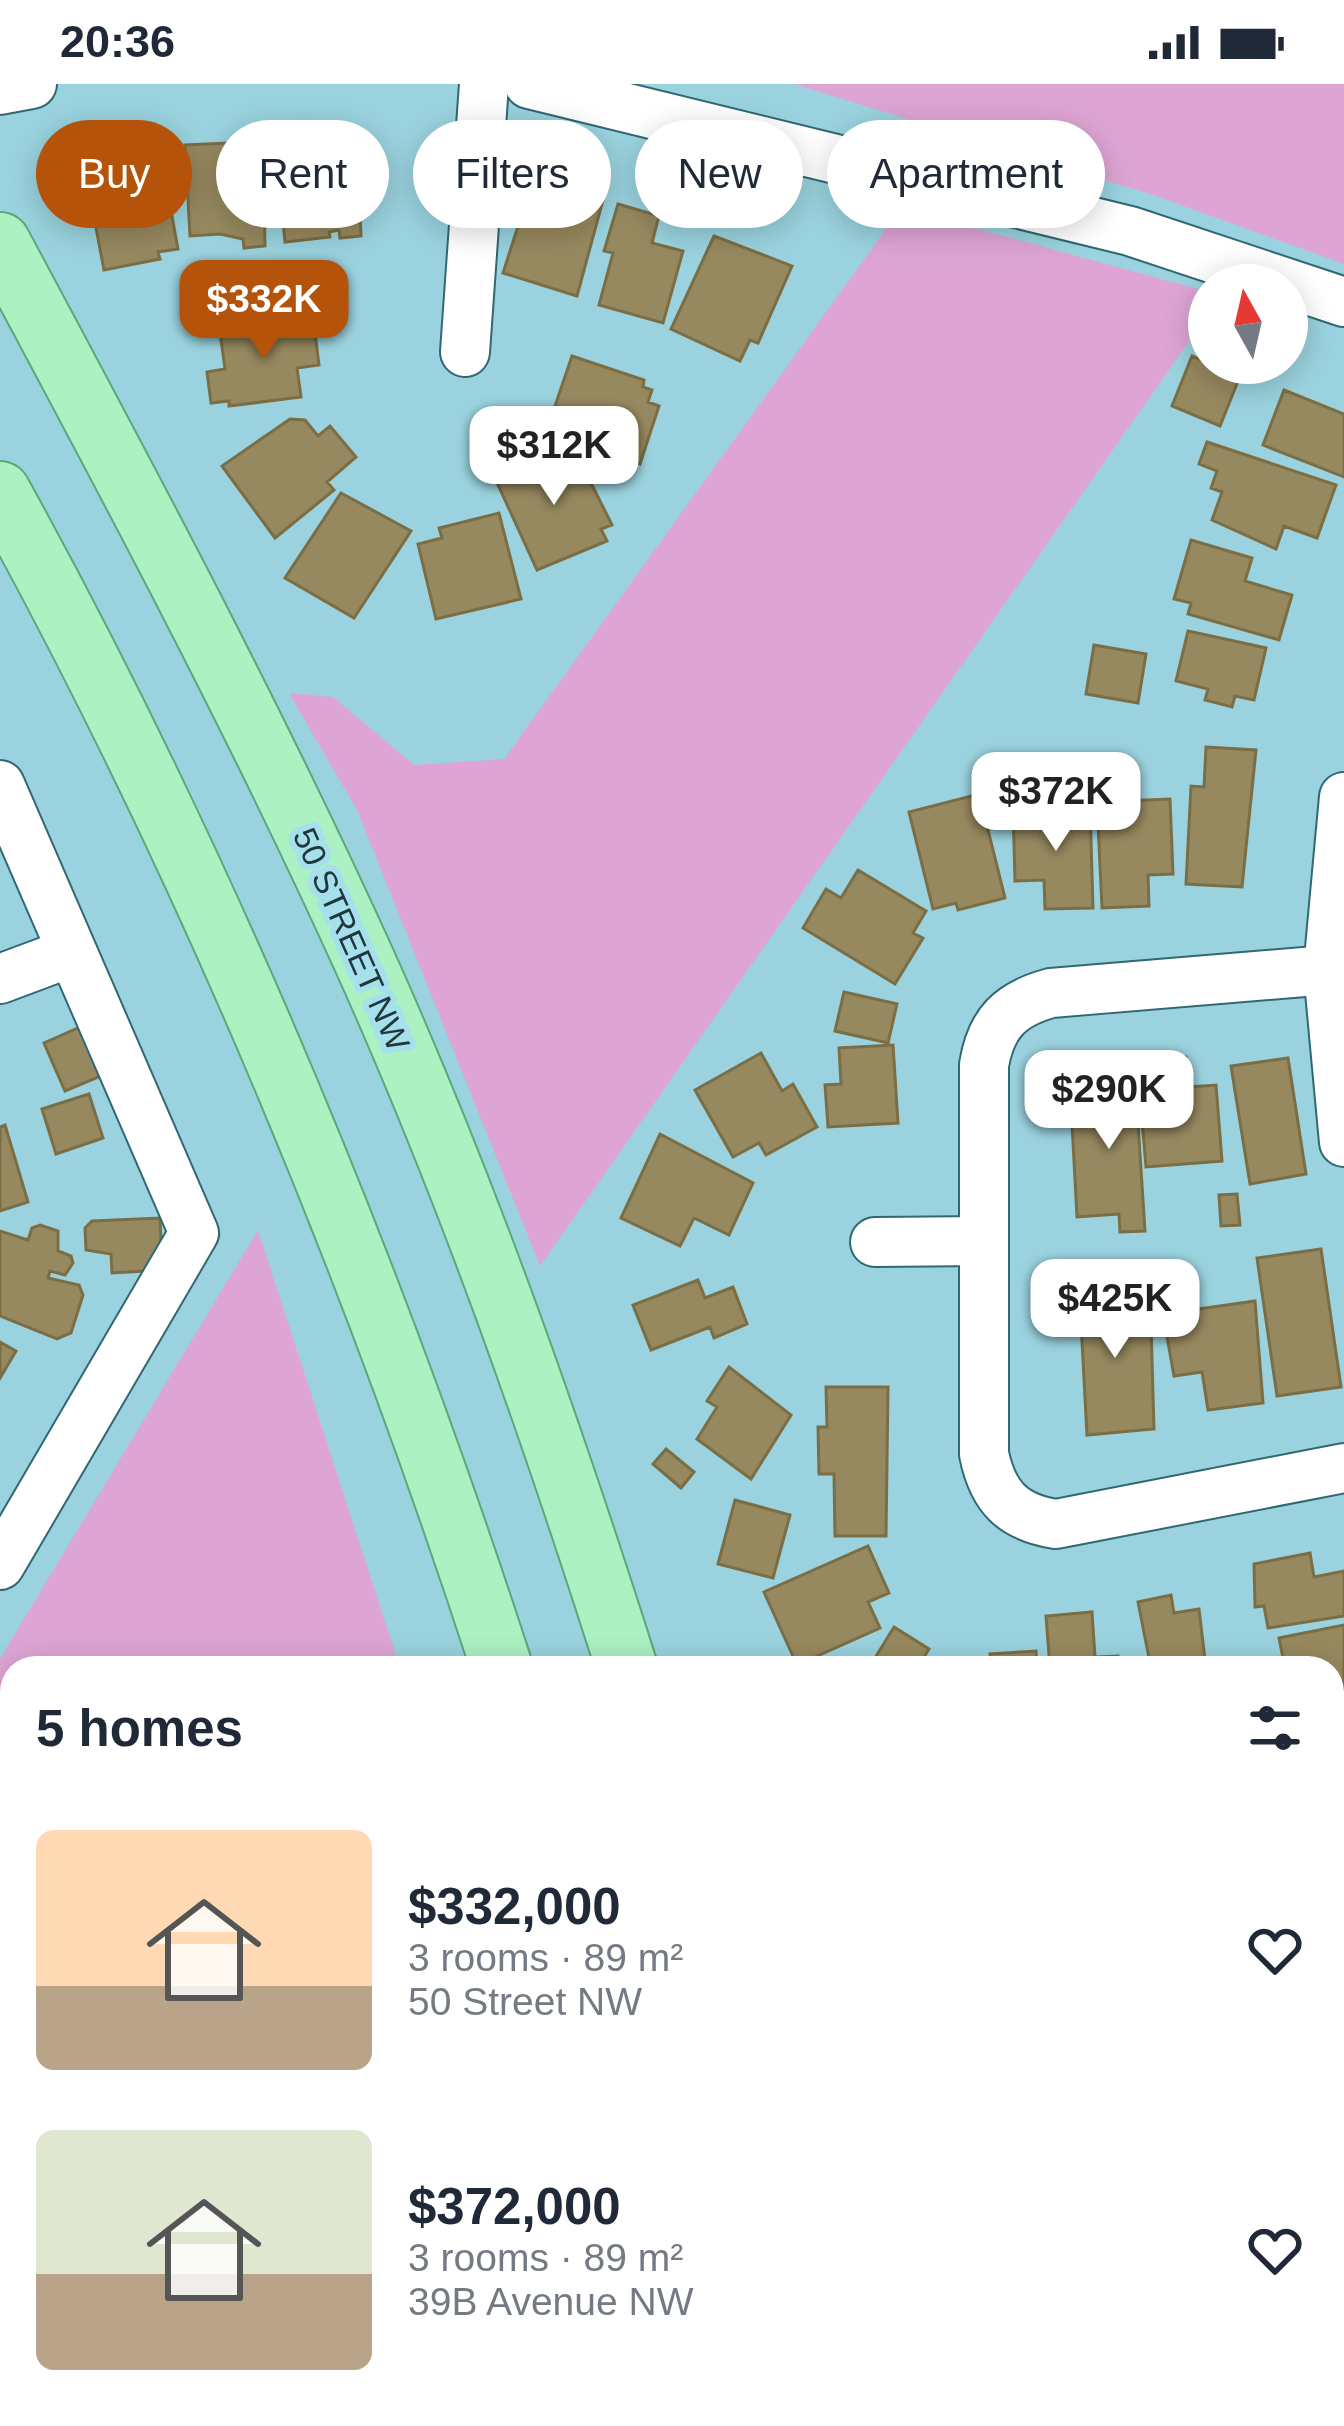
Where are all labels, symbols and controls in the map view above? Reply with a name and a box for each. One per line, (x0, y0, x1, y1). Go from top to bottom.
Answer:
text: 20:36 (60, 16, 175, 67)
chip: Buy (36, 120, 192, 228)
chip: Rent (216, 120, 389, 228)
chip: Filters (413, 120, 611, 228)
chip: New (635, 120, 803, 228)
chip: Apartment (827, 120, 1105, 228)
pin: $332K (180, 260, 348, 362)
north arrow (1188, 264, 1308, 384)
map controls (1188, 264, 1308, 384)
text: $332K (207, 277, 321, 320)
pin: $312K (470, 406, 638, 508)
text: $312K (497, 423, 611, 466)
pin: $372K (972, 752, 1140, 854)
text: $372K (999, 769, 1113, 812)
street label: 50 STREET NW (286, 822, 418, 1057)
pin: $290K (1025, 1050, 1193, 1152)
text: $290K (1052, 1067, 1166, 1110)
pin: $425K (1031, 1259, 1199, 1361)
text: $425K (1058, 1276, 1172, 1319)
icon: filters (1242, 1695, 1308, 1761)
text: 5 homes (36, 1700, 243, 1757)
icon: home (132, 1878, 276, 2022)
text: $332,000 (408, 1878, 621, 1935)
icon: heart (1242, 1917, 1308, 1983)
text: 3 rooms · 89 m² (408, 1936, 683, 1979)
text: 50 Street NW (408, 1980, 642, 2023)
icon: home (132, 2178, 276, 2322)
text: $372,000 (408, 2178, 621, 2235)
icon: heart (1242, 2217, 1308, 2283)
text: 3 rooms · 89 m² (408, 2236, 683, 2279)
text: 39B Avenue NW (408, 2280, 693, 2323)

